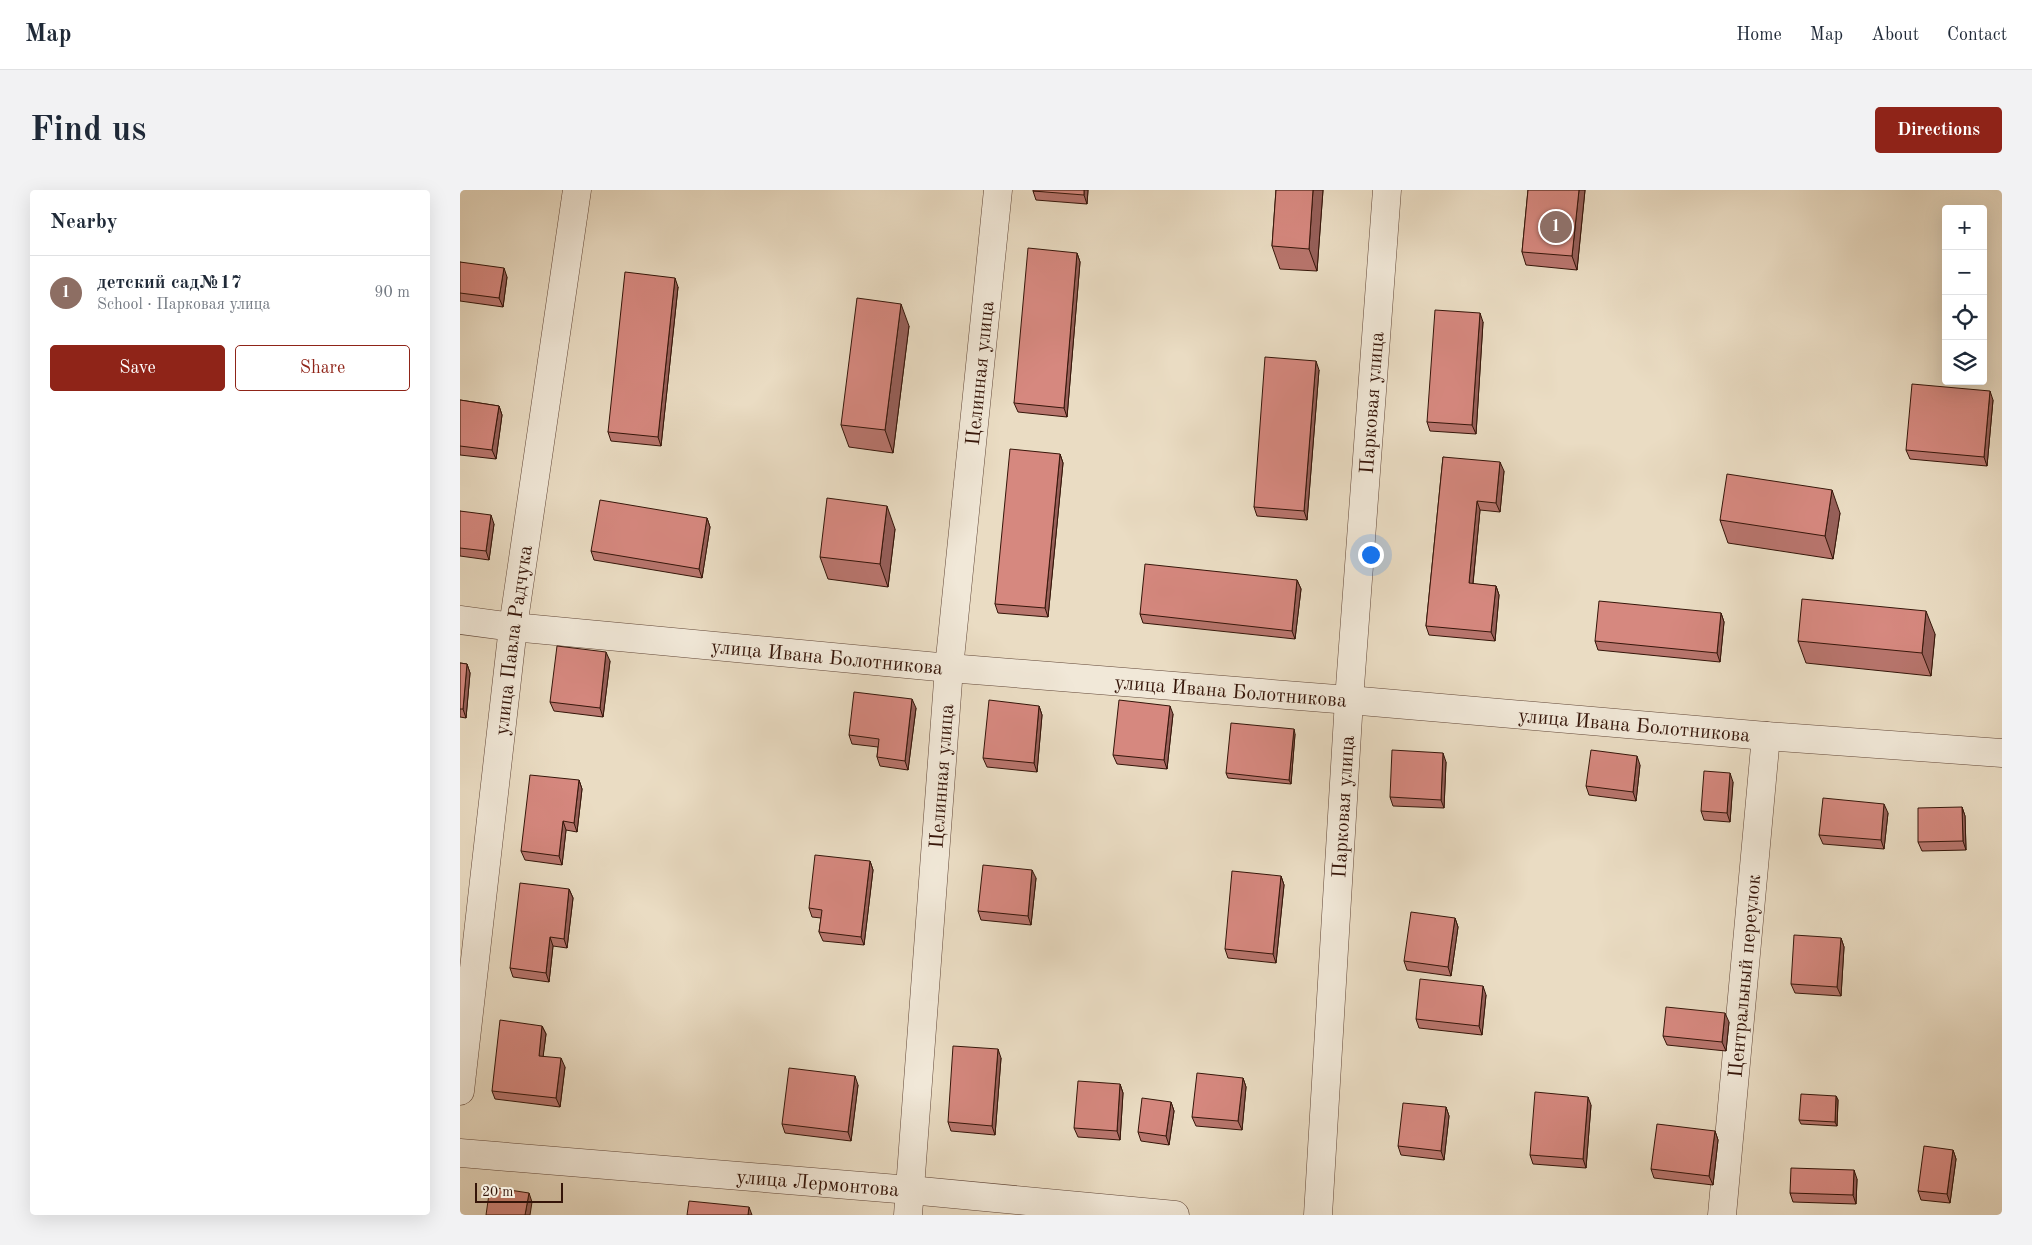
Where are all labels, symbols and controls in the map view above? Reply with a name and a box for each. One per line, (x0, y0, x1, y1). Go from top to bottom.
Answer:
text: Map (25, 23, 72, 47)
text: Home (1736, 26, 1782, 44)
text: Map (1810, 26, 1843, 44)
text: About (1871, 26, 1919, 44)
text: Contact (1947, 26, 2007, 44)
button: Directions (1875, 107, 2002, 153)
text: Find us (30, 113, 146, 148)
map controls (1942, 205, 1987, 385)
button: + (1942, 205, 1987, 250)
pin: 1 (1540, 208, 1572, 246)
text: Nearby (50, 212, 118, 233)
button: − (1942, 250, 1987, 295)
text: детский сад№17 (97, 274, 242, 293)
text: 1 (61, 285, 71, 301)
text: 90 m (374, 285, 410, 301)
button: locate (1942, 295, 1987, 340)
text: School · Парковая улица (97, 297, 270, 313)
street label: Целинная улица (964, 300, 999, 446)
street label: Парковая улица (1358, 331, 1388, 475)
button: layers (1942, 340, 1987, 385)
button: Save (50, 345, 225, 391)
button: Share (235, 345, 410, 391)
your location (1358, 542, 1384, 568)
street label: улица Павла Радчука (493, 544, 537, 736)
street label: улица Ивана Болотникова (710, 638, 944, 679)
street label: улица Ивана Болотникова (1114, 673, 1348, 712)
street label: Целинная улица (927, 703, 958, 849)
street label: улица Ивана Болотникова (1517, 707, 1751, 747)
street label: Парковая улица (1330, 735, 1359, 879)
street label: Центральный переулок (1727, 874, 1765, 1079)
street label: улица Лермонтова (735, 1168, 900, 1201)
scale bar (475, 1180, 562, 1203)
text: 20 m (482, 1185, 513, 1199)

